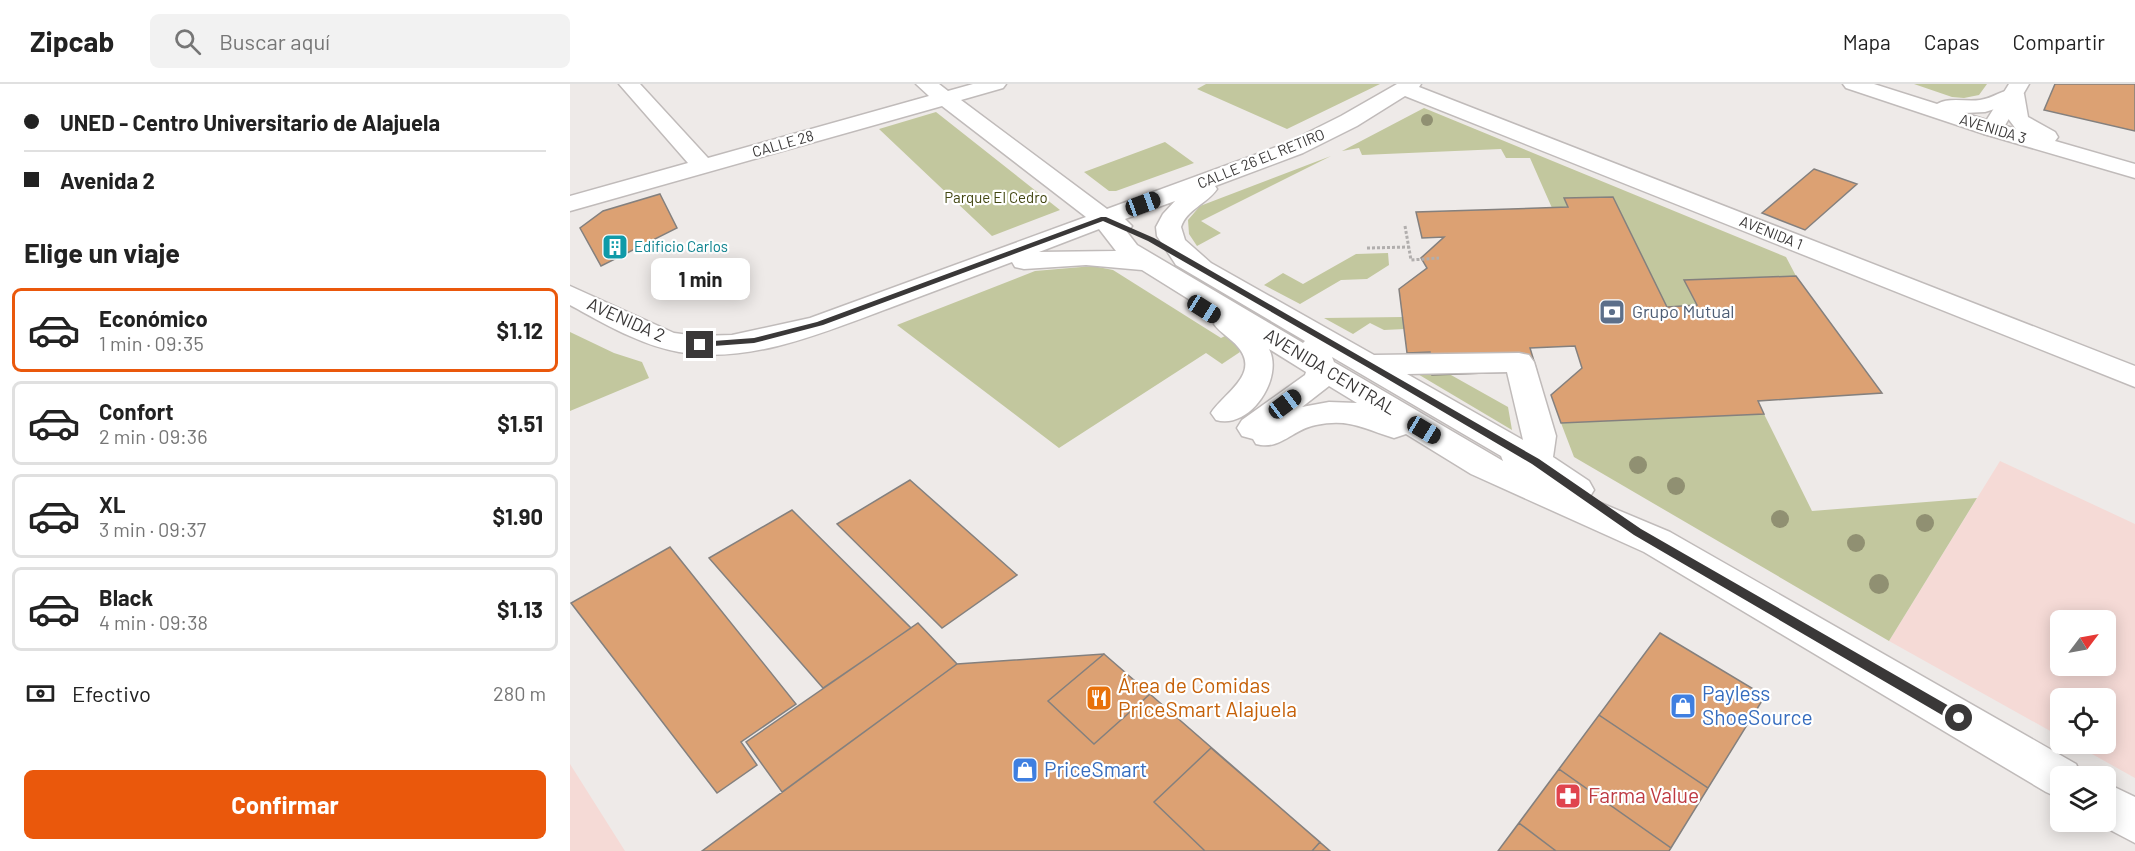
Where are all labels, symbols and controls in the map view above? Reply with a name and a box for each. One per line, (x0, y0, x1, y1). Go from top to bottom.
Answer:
search box (150, 14, 570, 68)
text: Zipcab (30, 24, 114, 58)
icon: search (171, 25, 204, 58)
text: Buscar aquí (219, 28, 330, 54)
text: Mapa (1843, 29, 1891, 54)
text: Capas (1924, 29, 1980, 54)
text: Compartir (2013, 29, 2105, 54)
text: UNED - Centro Universitario de Alajuela (60, 109, 440, 135)
street label: AVENIDA 3 (1958, 109, 2029, 147)
street label: CALLE 26 EL RETIRO (1194, 124, 1327, 192)
street label: CALLE 28 (750, 126, 816, 160)
text: Avenida 2 (60, 167, 155, 193)
park label: Parque El Cedro (944, 188, 1048, 206)
car (1123, 189, 1163, 219)
street label: AVENIDA 1 (1737, 211, 1806, 253)
building icon: Edificio Carlos (600, 232, 630, 262)
text: Elige un viaje (24, 236, 180, 268)
place label: Edificio Carlos (634, 237, 728, 255)
callout: 1 min (650, 258, 750, 300)
text: 1 min (679, 267, 722, 291)
street label: AVENIDA 2 (584, 292, 669, 346)
car (1184, 292, 1224, 326)
bank icon: Grupo Mutual (1597, 297, 1627, 327)
place label: Grupo Mutual (1632, 300, 1735, 322)
icon: car (27, 303, 81, 357)
text: Económico (99, 305, 208, 331)
text: $1.12 (497, 317, 543, 343)
street label: AVENIDA CENTRAL (1260, 323, 1401, 419)
text: 1 min · 09:35 (99, 331, 204, 355)
route end (686, 331, 713, 358)
car (1265, 386, 1305, 422)
icon: car (27, 396, 81, 450)
text: Confort (99, 398, 174, 424)
text: $1.51 (497, 410, 543, 436)
car (1404, 413, 1444, 447)
text: 2 min · 09:36 (99, 424, 207, 448)
icon: car (27, 489, 81, 543)
text: XL (99, 491, 125, 517)
text: $1.90 (492, 503, 543, 529)
text: 3 min · 09:37 (99, 517, 206, 541)
icon: car (27, 582, 81, 636)
text: Black (99, 584, 153, 610)
text: $1.13 (497, 596, 543, 622)
text: 4 min · 09:38 (99, 610, 208, 634)
north arrow (2050, 610, 2116, 676)
map controls (2050, 610, 2116, 832)
place label: Área de Comidas PriceSmart Alajuela (1118, 672, 1297, 721)
icon: cash (24, 677, 57, 710)
text: Efectivo (72, 680, 151, 706)
place label: Payless ShoeSource (1702, 680, 1813, 729)
text: 280 m (493, 681, 546, 705)
restaurant icon: Área de Comidas PriceSmart Alajuela (1084, 683, 1114, 713)
button: locate (2050, 688, 2116, 754)
shop icon: Payless ShoeSource (1668, 691, 1698, 721)
route start (1945, 704, 1972, 731)
shop icon: PriceSmart (1010, 755, 1040, 785)
place label: PriceSmart (1044, 756, 1147, 781)
button: layers (2050, 766, 2116, 832)
button: Confirmar (24, 770, 546, 839)
pharmacy icon: Farma Value (1553, 781, 1583, 811)
place label: Farma Value (1588, 782, 1699, 807)

